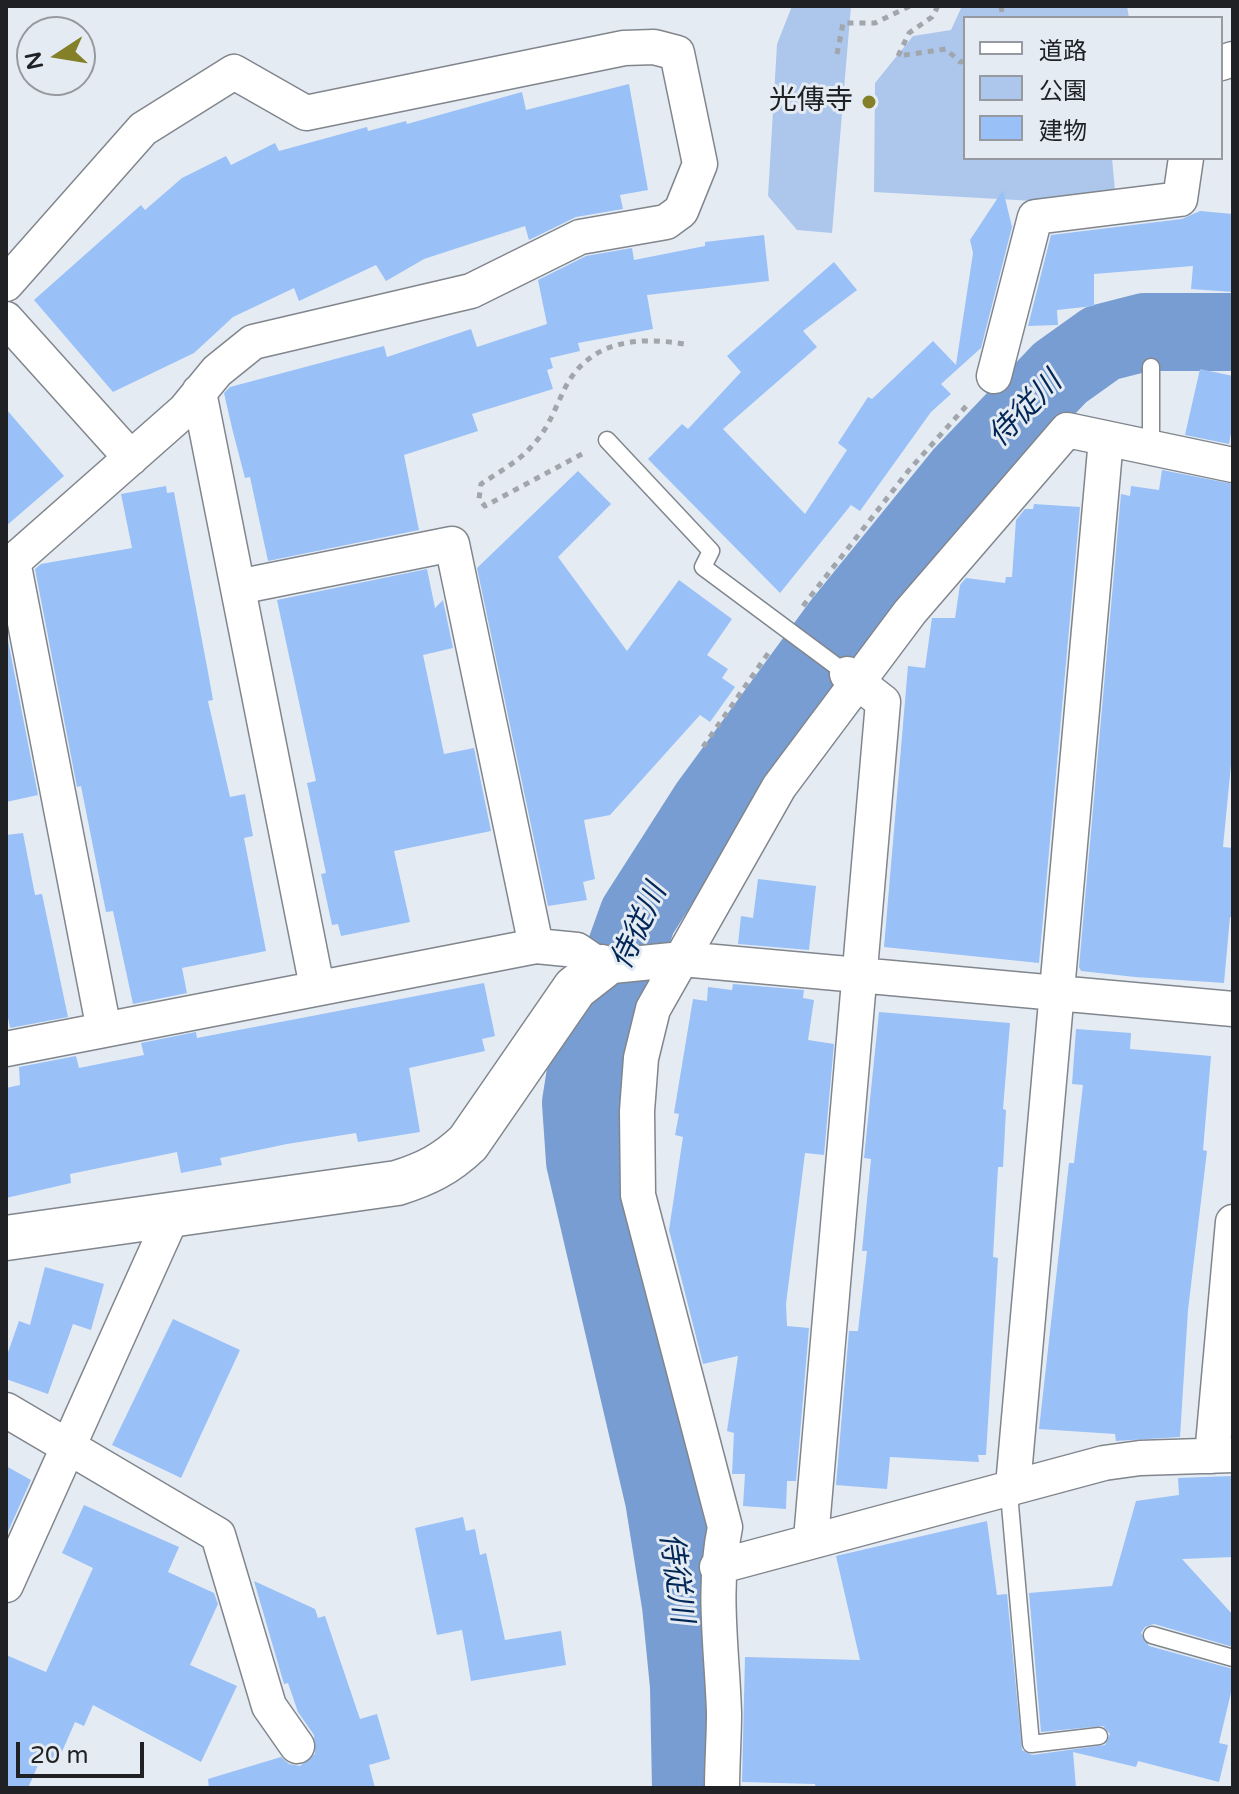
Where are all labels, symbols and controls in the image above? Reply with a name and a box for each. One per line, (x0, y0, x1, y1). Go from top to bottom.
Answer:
north arrow (16, 16, 96, 96)
legend (963, 16, 1223, 160)
text: 道路 (1039, 37, 1087, 66)
text: N (20, 49, 49, 72)
text: 公園 (1039, 77, 1087, 106)
place label: 光傳寺 (769, 85, 853, 119)
marker: 光傳寺 (860, 93, 878, 111)
text: 建物 (1039, 117, 1087, 146)
water label: 侍従川 (982, 365, 1070, 455)
water label: 侍従川 (605, 879, 675, 975)
water label: 侍従川 (651, 1531, 699, 1625)
scale bar (20, 1726, 148, 1776)
text: 20 m (30, 1741, 88, 1770)

